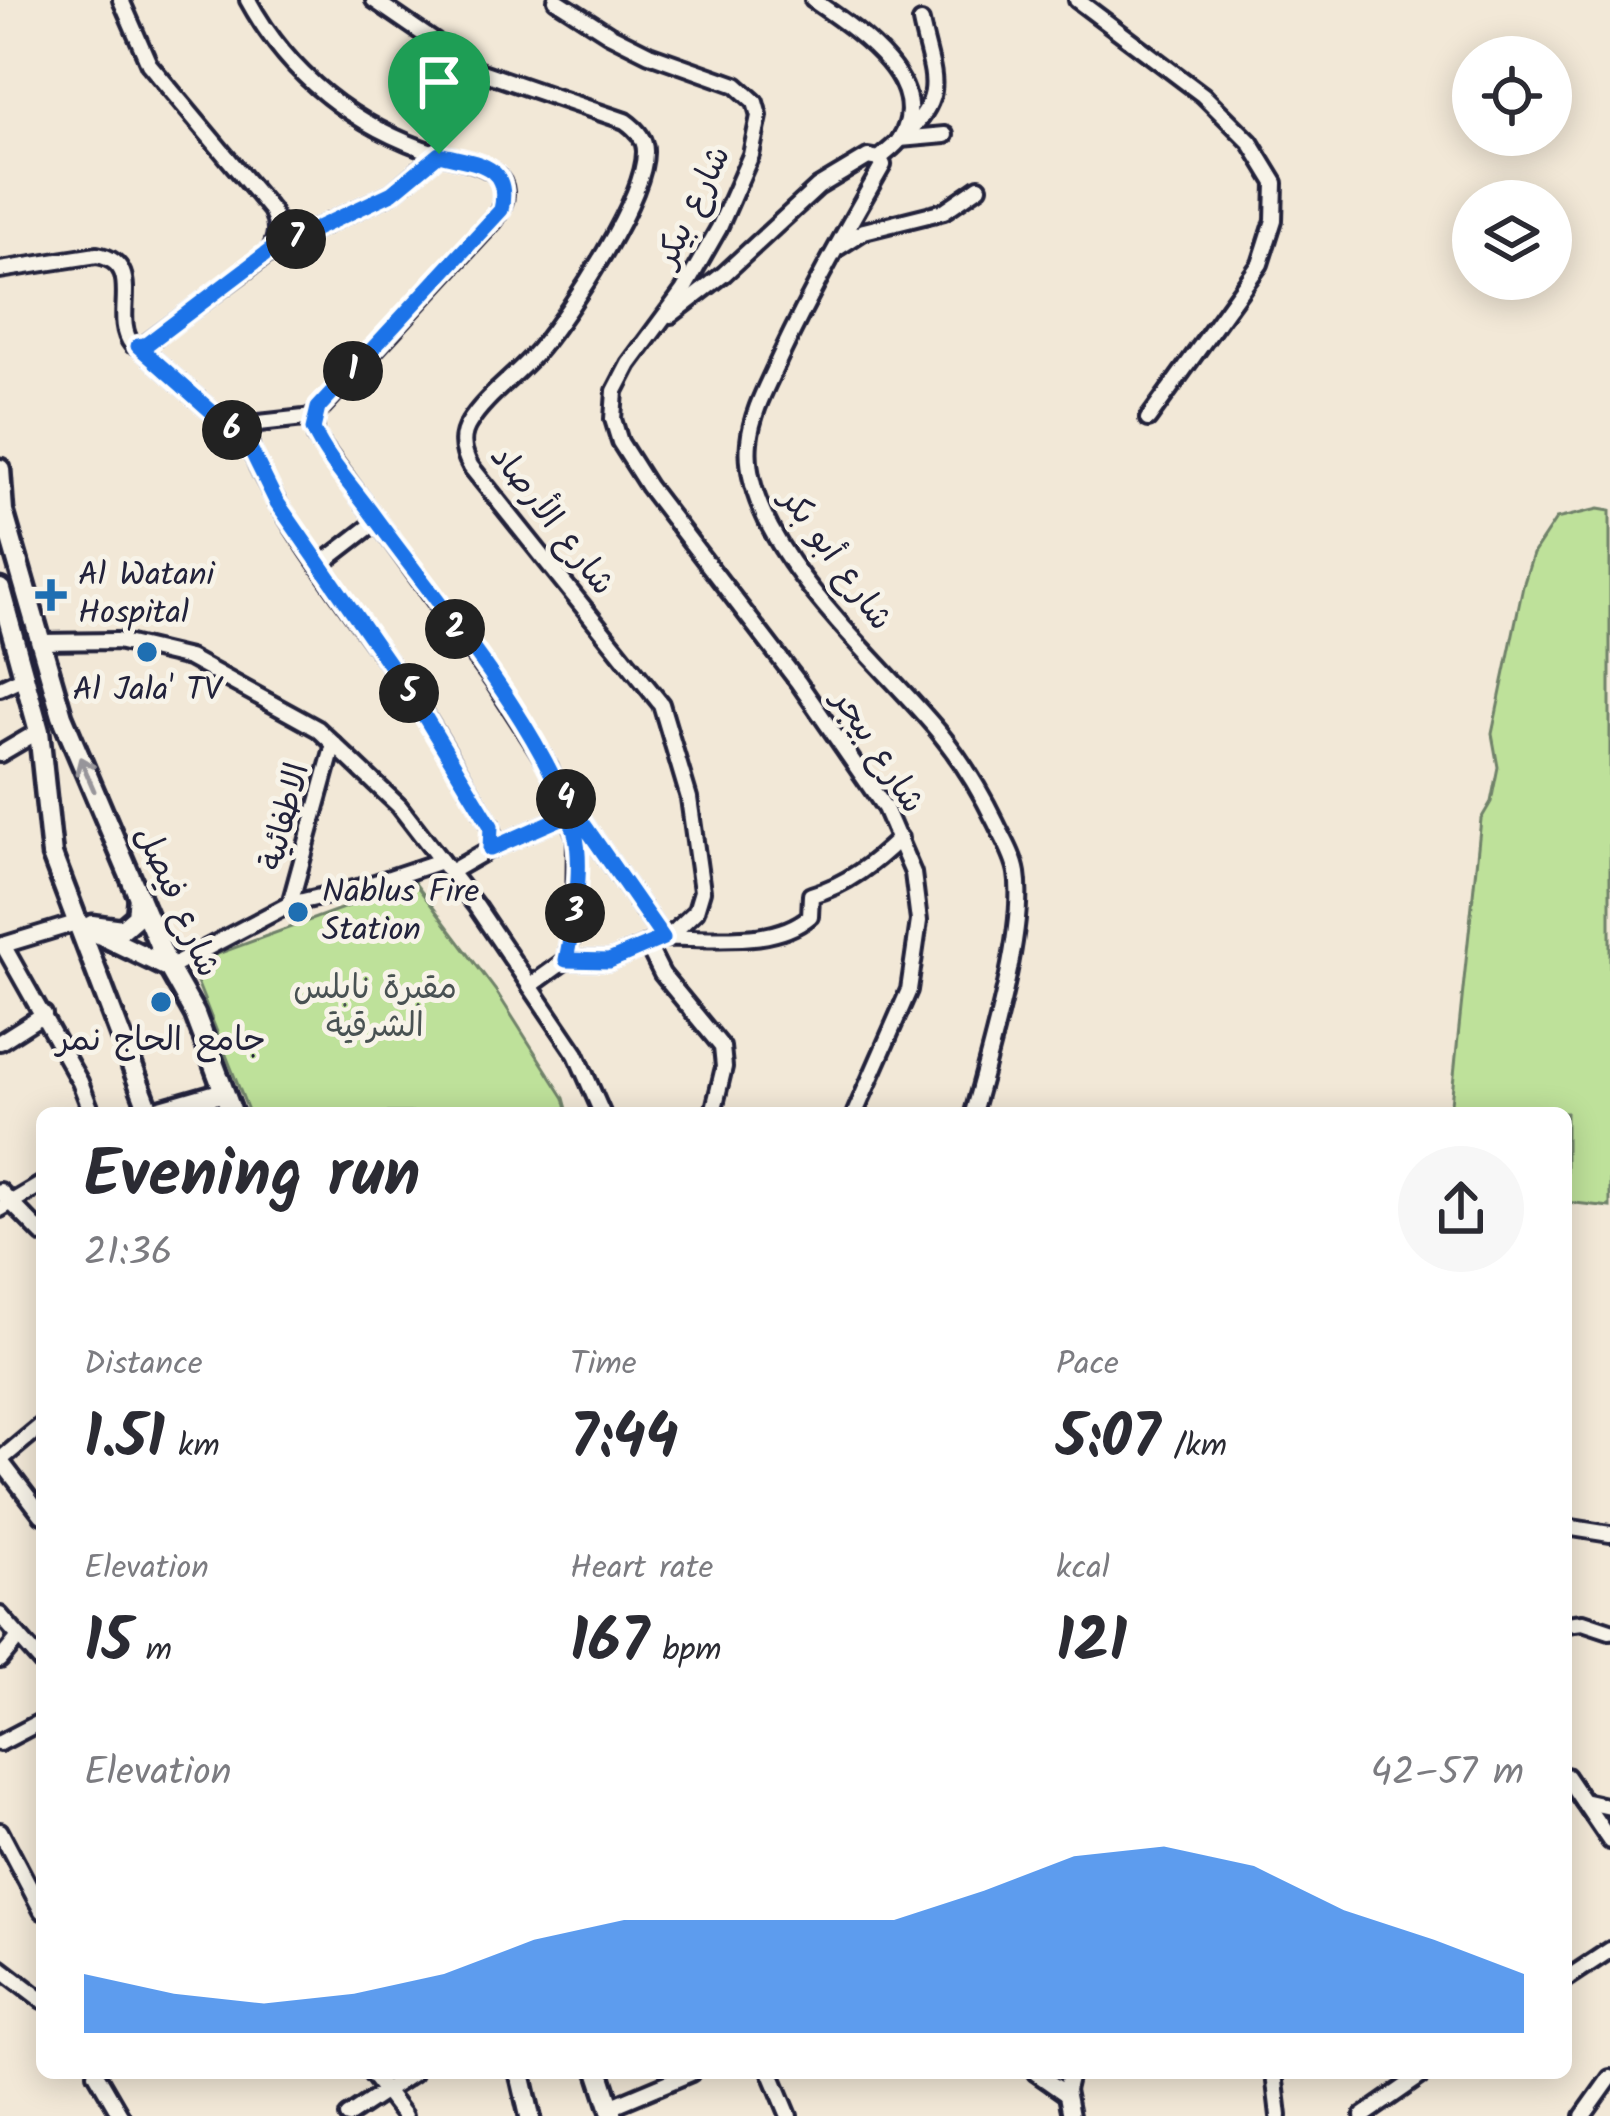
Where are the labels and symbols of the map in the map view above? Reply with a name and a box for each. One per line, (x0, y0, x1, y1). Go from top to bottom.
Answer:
pin (388, 31, 490, 154)
street label: شارع بيكر (640, 137, 746, 280)
pin: 7 (266, 209, 326, 269)
pin: 1 (323, 341, 383, 401)
pin: 6 (202, 400, 262, 460)
street label: شارع الأرصاد (475, 434, 627, 608)
street label: شارع أبو بكر (763, 475, 905, 643)
place label: Al Watani Hospital (78, 550, 216, 641)
marker: Al Watani Hospital (35, 579, 67, 611)
pin: 2 (425, 599, 485, 659)
marker: Al Jala' TV (134, 639, 160, 665)
pin: 5 (379, 663, 439, 723)
place label: Al Jala' TV (72, 665, 224, 718)
street label: شارع بيجر (815, 677, 937, 825)
one-way arrow (75, 757, 96, 794)
street label: الاطفائية (246, 757, 326, 877)
pin: 4 (536, 769, 596, 829)
street label: شارع فيصل (119, 818, 233, 986)
place label: Nablus Fire Station (322, 867, 479, 958)
pin: 3 (545, 883, 605, 943)
marker: Nablus Fire Station (285, 899, 311, 925)
park label: مقبرة نابلس الشرقية (293, 963, 457, 1054)
marker: جامع الحاج نمر (148, 989, 174, 1015)
place label: جامع الحاج نمر (53, 1015, 266, 1068)

